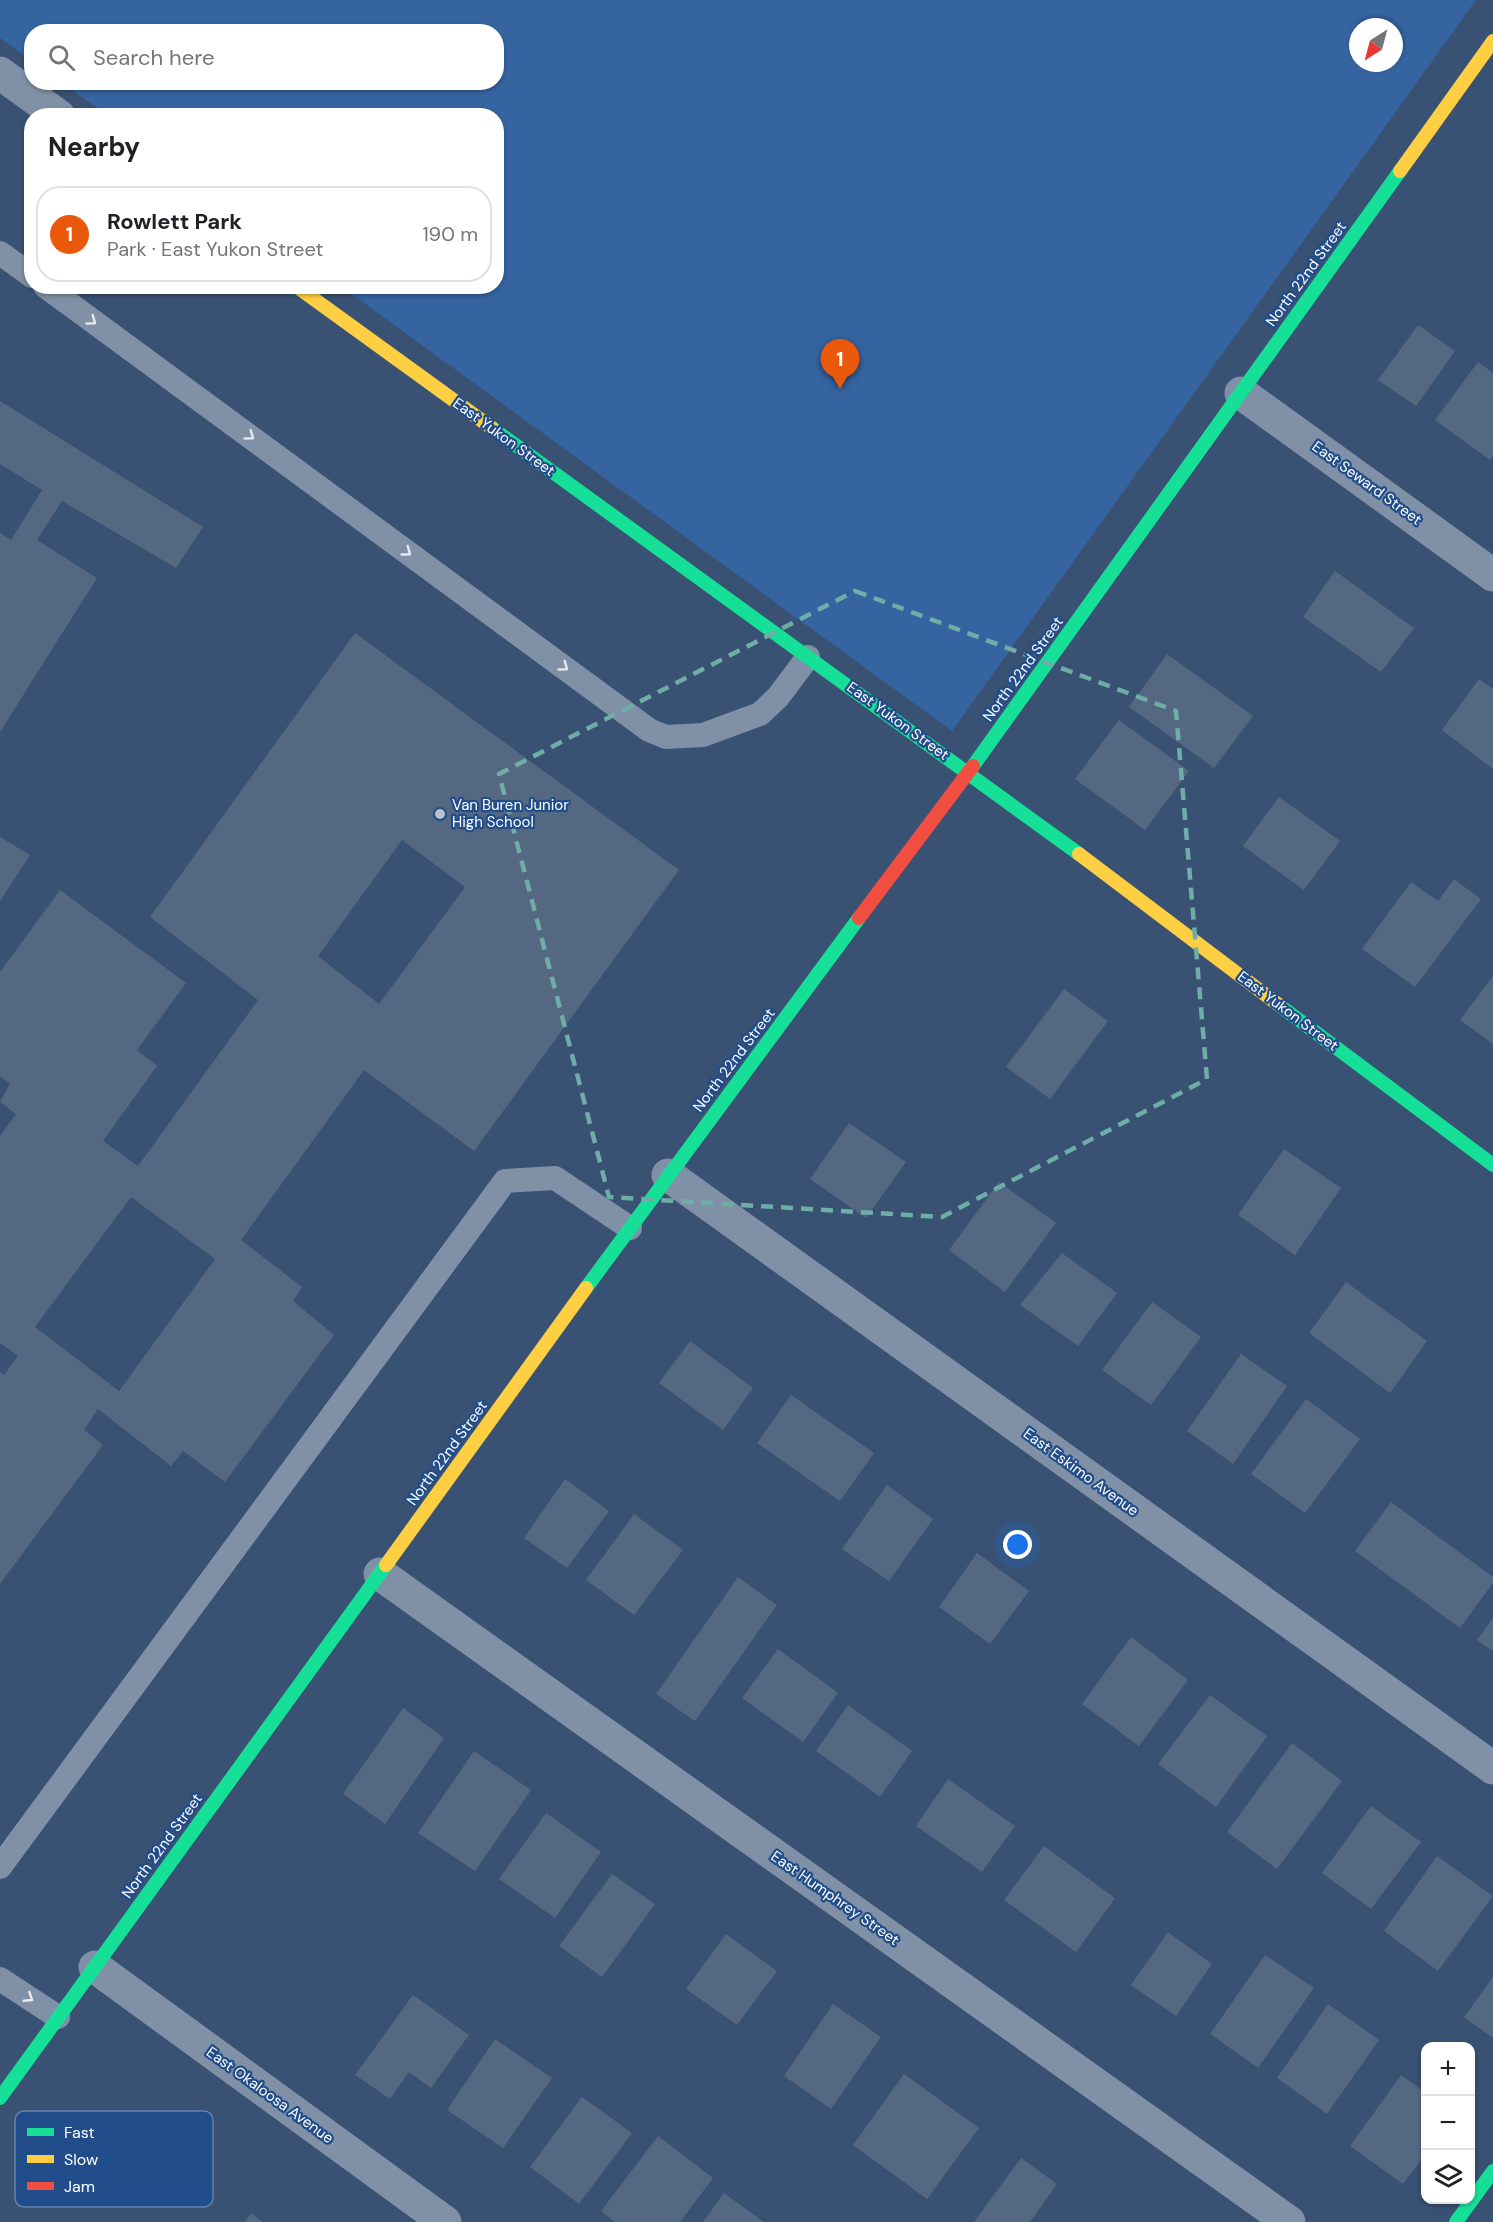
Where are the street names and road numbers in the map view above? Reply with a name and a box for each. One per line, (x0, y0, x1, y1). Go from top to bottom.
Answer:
street label: North 22nd Street (1261, 217, 1351, 330)
street label: East Yukon Street (449, 393, 559, 481)
street label: East Seward Street (1308, 436, 1426, 530)
street label: North 22nd Street (978, 612, 1068, 725)
street label: East Yukon Street (843, 677, 953, 765)
street label: East Yukon Street (1233, 966, 1343, 1056)
street label: North 22nd Street (688, 1004, 780, 1116)
street label: North 22nd Street (402, 1396, 492, 1509)
street label: East Eskimo Avenue (1019, 1423, 1143, 1521)
street label: North 22nd Street (117, 1789, 207, 1902)
street label: East Humphrey Street (767, 1846, 903, 1950)
street label: East Okaloosa Avenue (202, 2042, 338, 2148)

